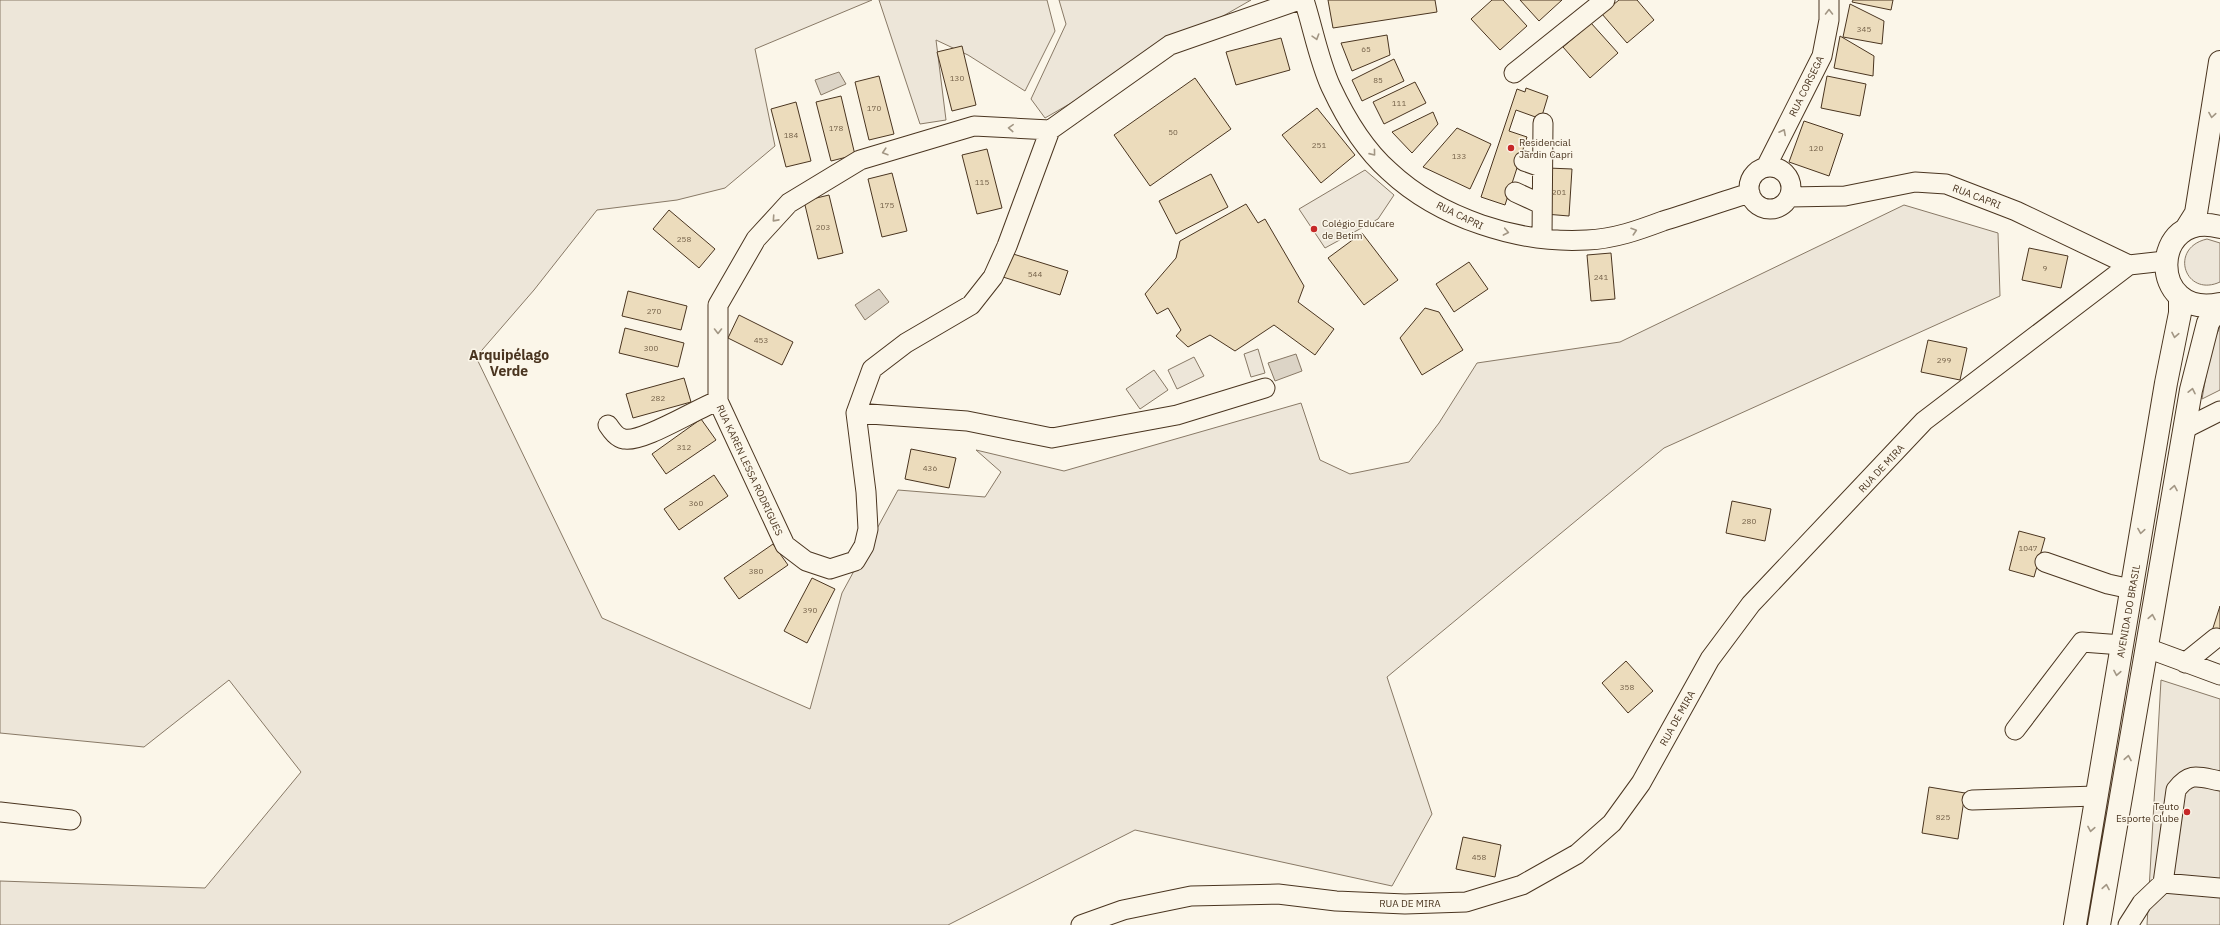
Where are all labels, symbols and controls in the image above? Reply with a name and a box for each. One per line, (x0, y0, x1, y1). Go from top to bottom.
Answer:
one-way arrow (1825, 9, 1833, 15)
house number: 345 (1857, 24, 1871, 34)
one-way arrow (1311, 34, 1320, 41)
house number: 65 (1361, 44, 1371, 54)
street label: RUA CORSEGA (1786, 53, 1827, 119)
house number: 130 (950, 73, 964, 83)
house number: 85 (1373, 75, 1383, 85)
house number: 111 (1392, 98, 1406, 108)
house number: 170 (867, 103, 881, 113)
one-way arrow (2208, 112, 2216, 118)
house number: 178 (829, 123, 843, 133)
one-way arrow (1008, 123, 1014, 132)
house number: 50 (1168, 127, 1178, 137)
one-way arrow (1779, 129, 1786, 137)
house number: 184 (784, 130, 798, 140)
place label: Residencial Jardin Capri (1519, 136, 1573, 161)
house number: 251 (1312, 140, 1326, 150)
marker: Residencial Jardin Capri (1506, 143, 1516, 153)
house number: 120 (1809, 143, 1823, 153)
one-way arrow (882, 148, 889, 156)
one-way arrow (1368, 148, 1375, 155)
house number: 133 (1452, 151, 1466, 161)
house number: 115 (975, 177, 989, 187)
street label: RUA CAPRI (1951, 181, 2003, 212)
house number: 201 (1552, 187, 1566, 197)
street label: RUA CAPRI (1434, 198, 1485, 232)
house number: 175 (880, 200, 894, 210)
one-way arrow (773, 214, 780, 221)
place label: Colégio Educare de Betim (1322, 217, 1395, 242)
house number: 203 (816, 222, 830, 232)
marker: Colégio Educare de Betim (1309, 224, 1319, 234)
one-way arrow (1503, 227, 1509, 235)
one-way arrow (1631, 227, 1638, 236)
house number: 258 (677, 234, 691, 244)
house number: 9 (2043, 263, 2048, 273)
house number: 544 (1028, 269, 1042, 279)
house number: 241 (1594, 272, 1608, 282)
house number: 270 (647, 306, 661, 316)
one-way arrow (714, 328, 722, 334)
one-way arrow (2172, 332, 2180, 338)
house number: 453 (754, 335, 768, 345)
house number: 300 (644, 343, 658, 353)
district label: Arquipélago Verde (469, 346, 549, 380)
house number: 299 (1937, 355, 1951, 365)
one-way arrow (2187, 387, 2195, 394)
house number: 282 (651, 393, 665, 403)
street label: RUA KAREN LESSA RODRIGUES (713, 403, 786, 538)
street label: RUA DE MIRA (1856, 441, 1908, 495)
house number: 312 (677, 442, 691, 452)
house number: 436 (923, 463, 937, 473)
one-way arrow (2169, 485, 2178, 491)
house number: 360 (689, 498, 703, 508)
house number: 280 (1742, 516, 1756, 526)
one-way arrow (2137, 528, 2146, 534)
house number: 1047 (2018, 543, 2038, 553)
street label: AVENIDA DO BRASIL (2114, 563, 2143, 659)
house number: 380 (749, 566, 763, 576)
house number: 390 (803, 605, 817, 615)
one-way arrow (2147, 613, 2156, 620)
one-way arrow (2113, 670, 2122, 676)
house number: 358 (1620, 682, 1634, 692)
street label: RUA DE MIRA (1657, 688, 1698, 748)
one-way arrow (2123, 755, 2132, 762)
place label: Teuto Esporte Clube (2116, 800, 2180, 825)
marker: Teuto Esporte Clube (2182, 807, 2192, 817)
house number: 825 (1936, 812, 1950, 822)
one-way arrow (2087, 825, 2096, 832)
house number: 458 (1472, 852, 1486, 862)
one-way arrow (2101, 883, 2110, 890)
street label: RUA DE MIRA (1379, 897, 1441, 910)

